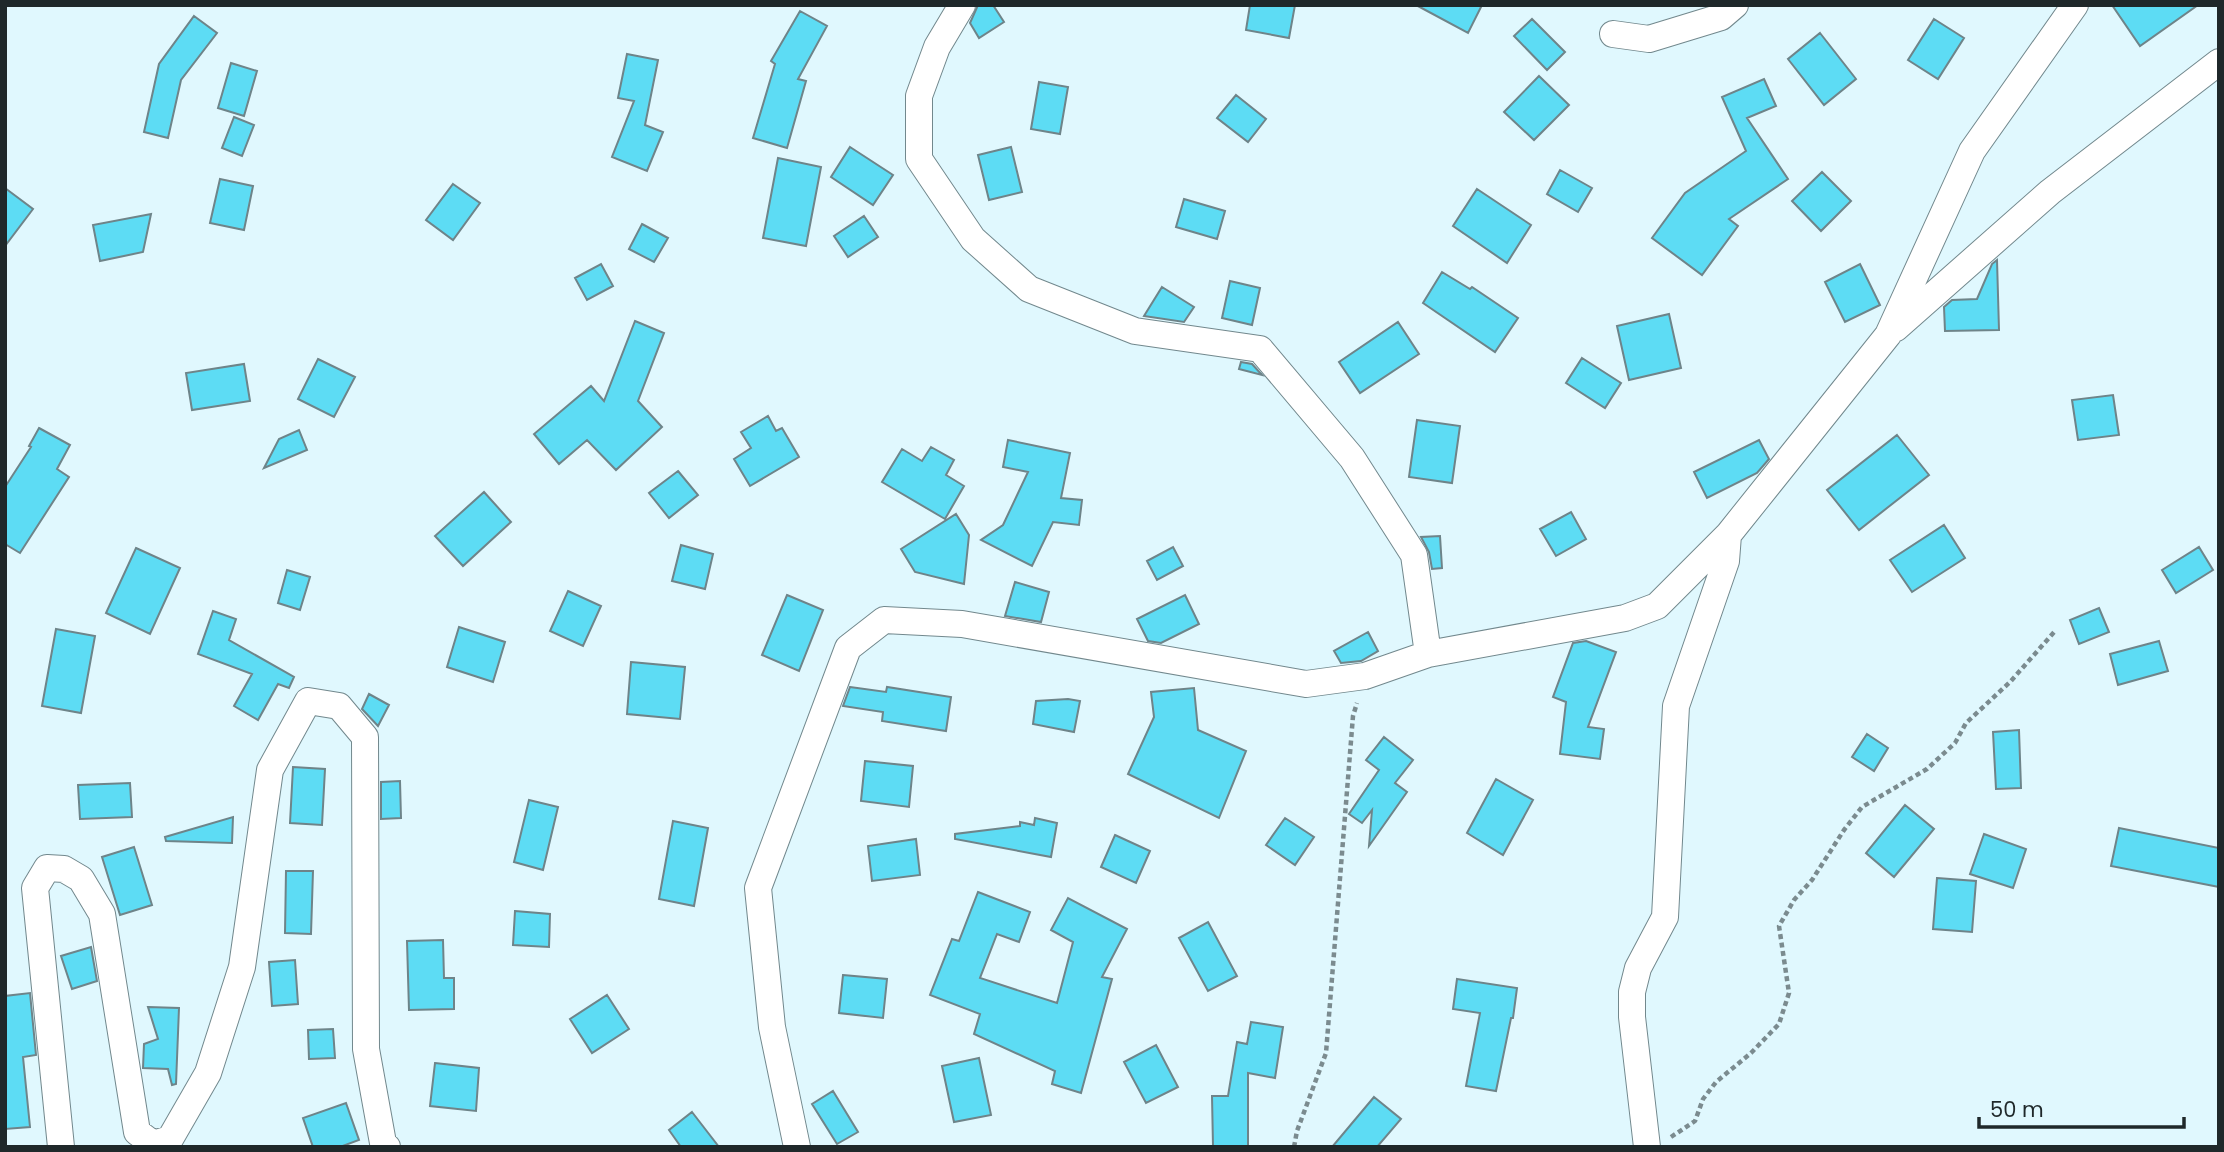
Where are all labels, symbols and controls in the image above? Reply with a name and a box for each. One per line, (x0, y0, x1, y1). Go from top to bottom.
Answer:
scale bar (1979, 1086, 2184, 1130)
text: 50 m (1990, 1095, 2044, 1124)

